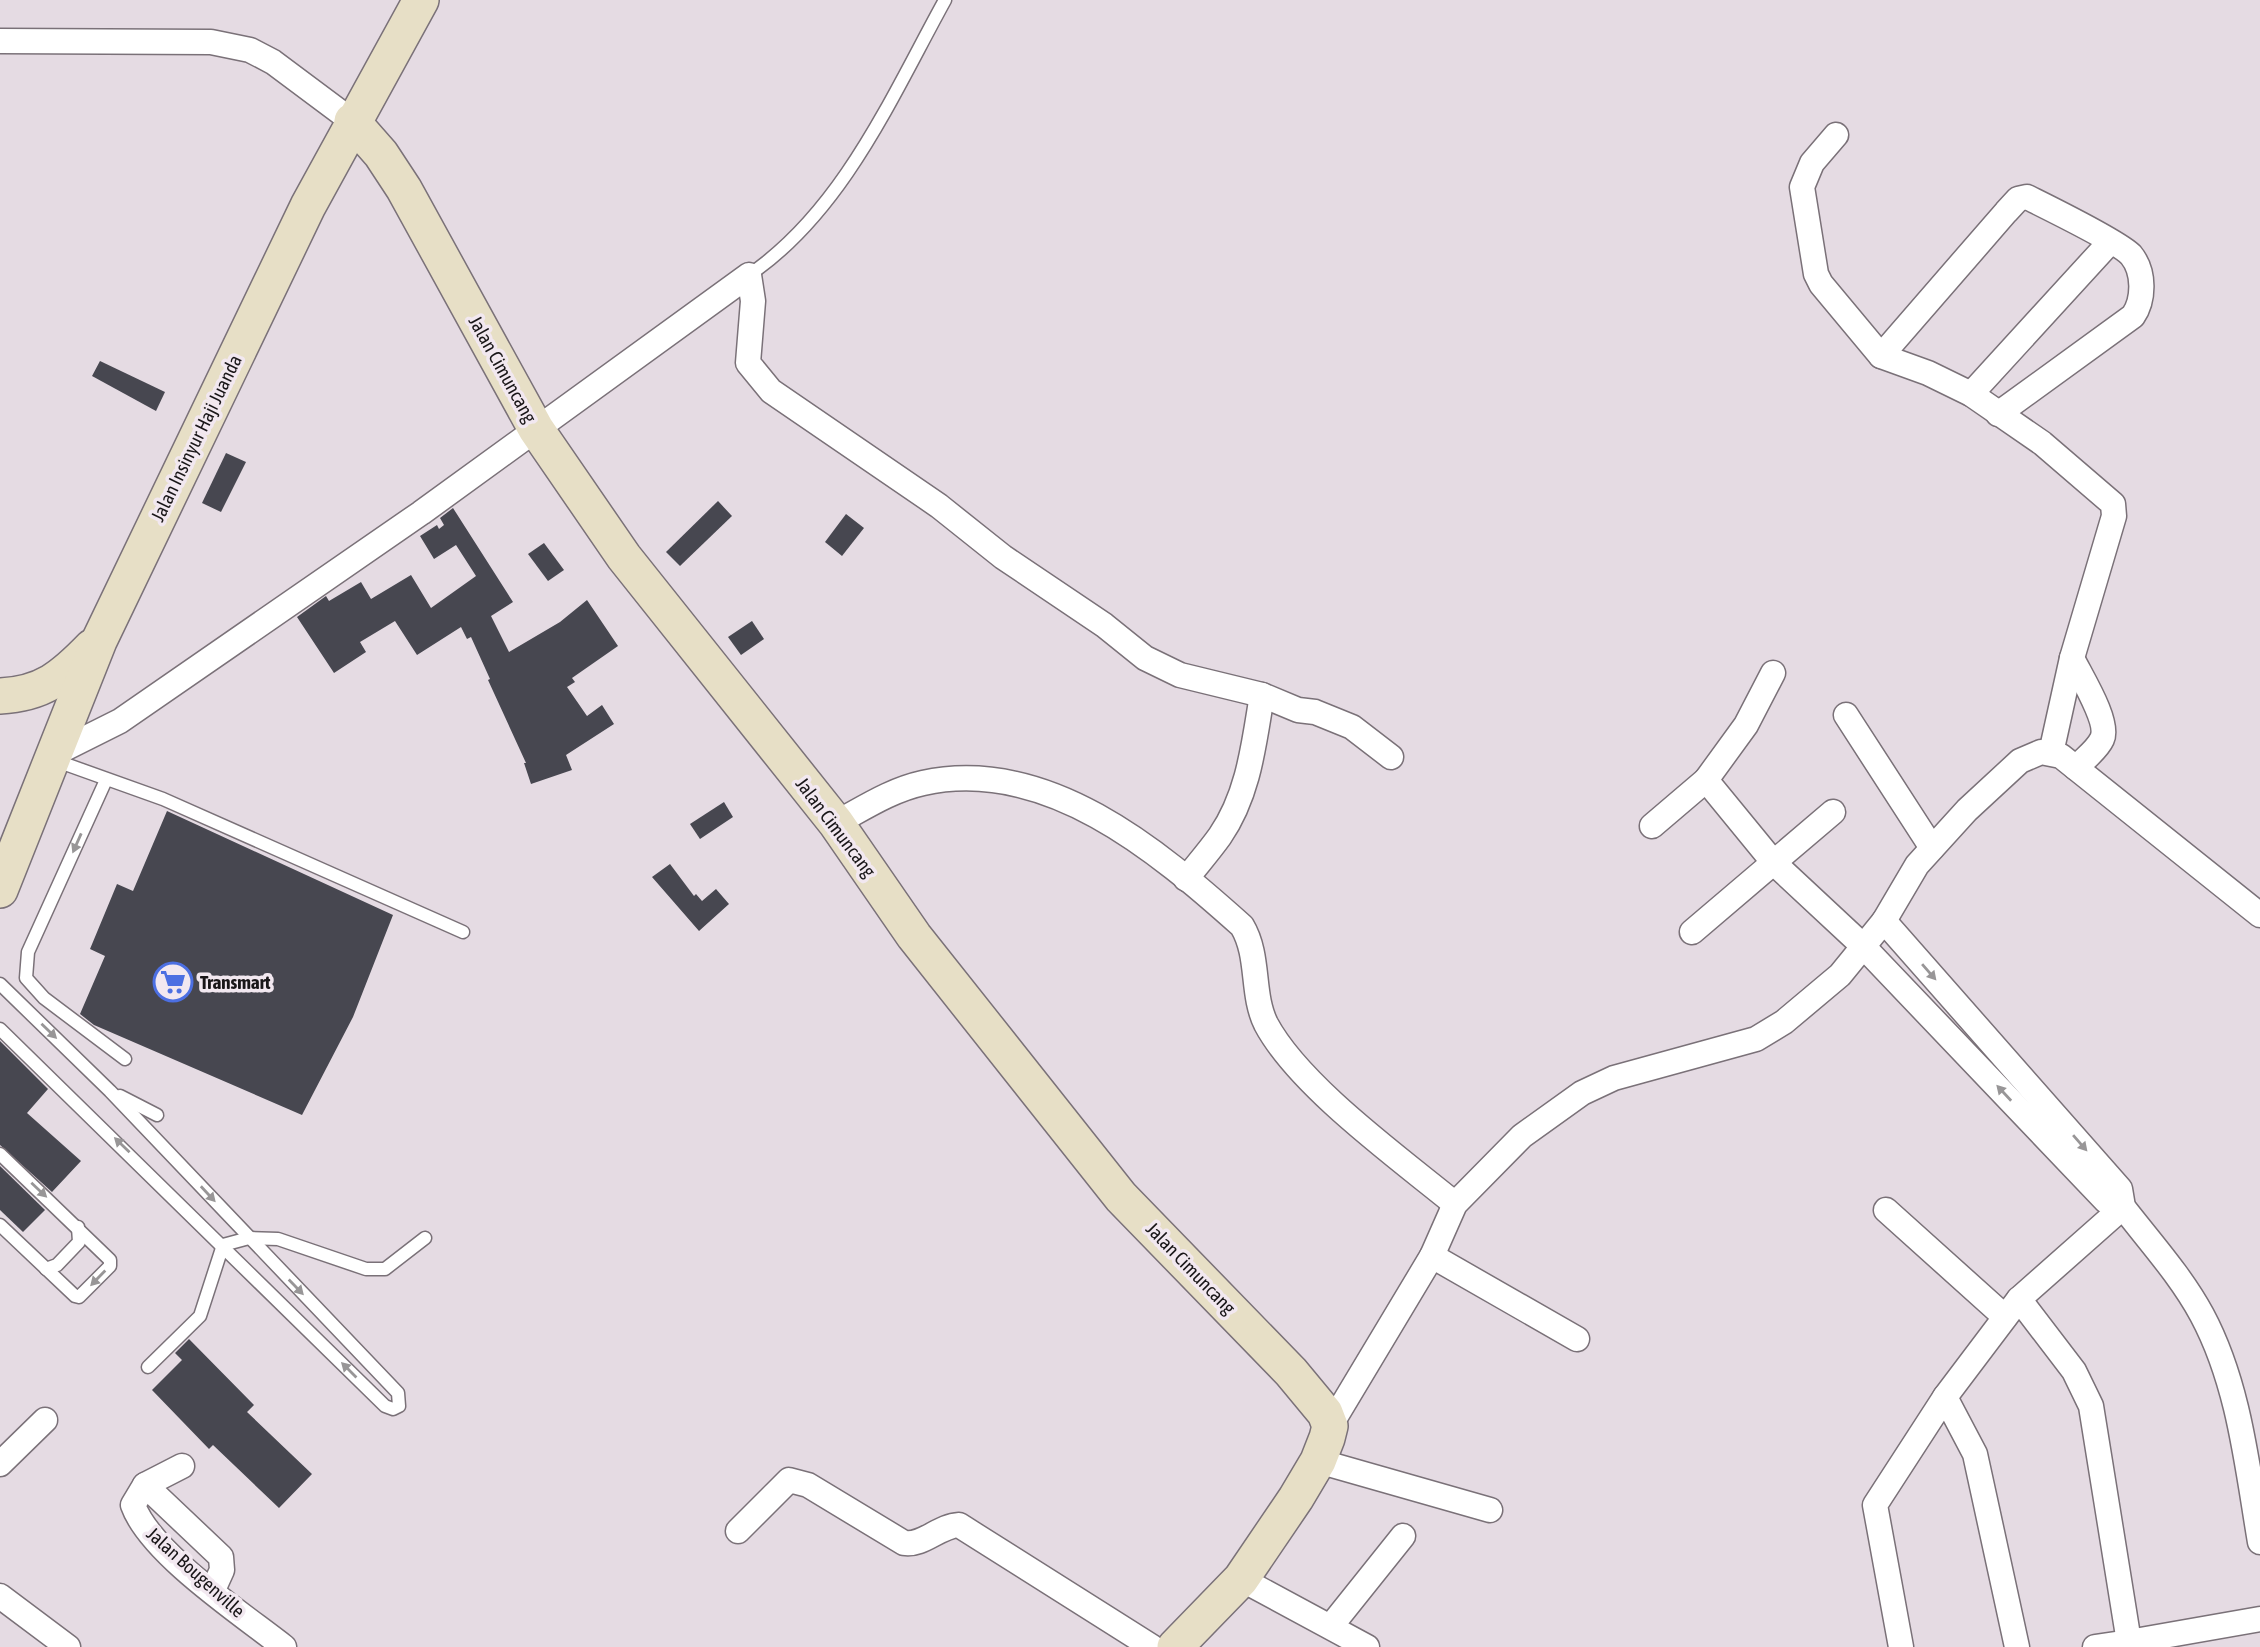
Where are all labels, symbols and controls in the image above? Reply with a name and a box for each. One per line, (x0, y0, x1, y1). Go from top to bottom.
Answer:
street label: Jalan Cimuncang (465, 312, 542, 427)
street label: Jalan Insinyur Haji Juanda (146, 351, 246, 525)
street label: Jalan Cimuncang (791, 773, 881, 882)
one-way arrow (71, 832, 82, 853)
supermarket icon: Transmart (152, 961, 194, 1003)
one-way arrow (1921, 963, 1937, 980)
place label: Transmart (200, 971, 271, 993)
one-way arrow (40, 1023, 57, 1039)
one-way arrow (1997, 1085, 2013, 1102)
one-way arrow (2072, 1134, 2088, 1152)
one-way arrow (113, 1137, 130, 1154)
one-way arrow (30, 1182, 47, 1198)
one-way arrow (199, 1186, 216, 1203)
street label: Jalan Cimuncang (1142, 1218, 1241, 1319)
one-way arrow (90, 1269, 106, 1286)
one-way arrow (288, 1279, 305, 1296)
one-way arrow (341, 1362, 357, 1378)
street label: Jalan Bougenville (143, 1522, 249, 1622)

